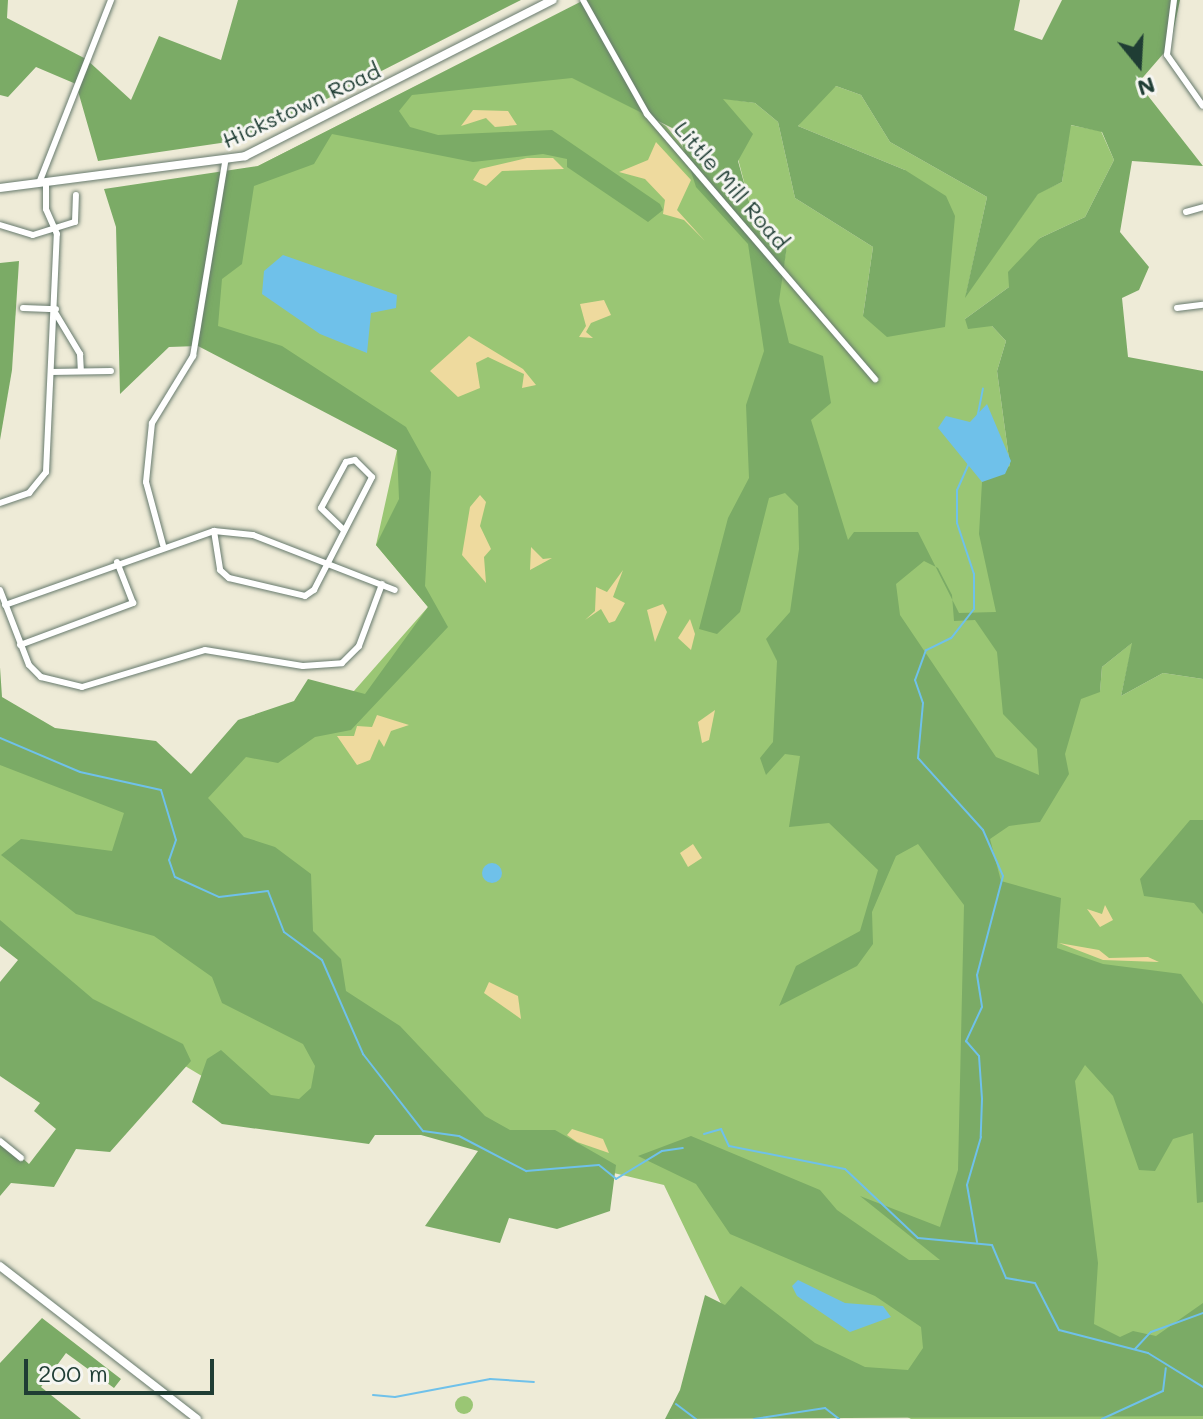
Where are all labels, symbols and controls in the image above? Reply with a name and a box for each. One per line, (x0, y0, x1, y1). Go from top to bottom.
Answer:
north arrow (1099, 24, 1179, 104)
street label: Hickstown Road (218, 57, 384, 153)
text: N (1134, 71, 1159, 104)
street label: Little Mill Road (669, 116, 795, 254)
scale bar (28, 1343, 218, 1393)
text: 200 m (38, 1357, 108, 1388)

